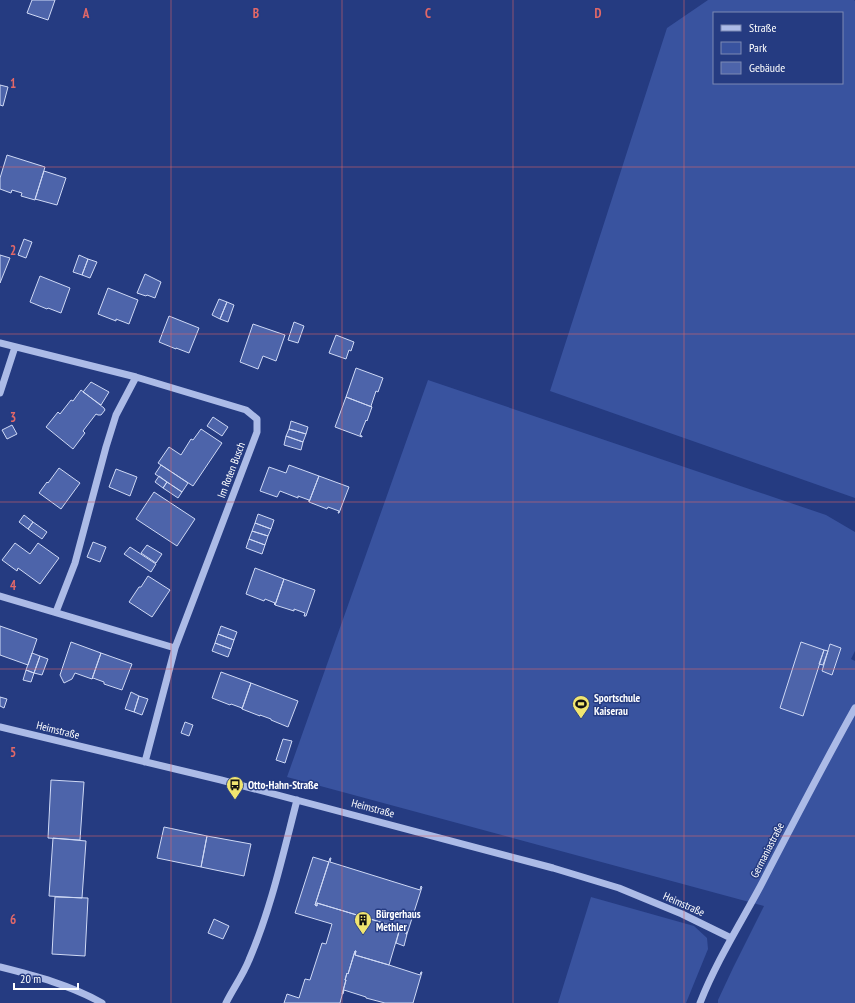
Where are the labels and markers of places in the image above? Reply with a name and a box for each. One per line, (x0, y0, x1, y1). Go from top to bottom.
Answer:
place label: Sportschule Kaiserau (594, 691, 641, 718)
sports icon: Sportschule Kaiserau (571, 694, 591, 719)
bus stop icon: Otto-Hahn-Straße (225, 775, 245, 800)
place label: Otto-Hahn-Straße (248, 778, 319, 792)
place label: Bürgerhaus Methler (376, 907, 421, 934)
building icon: Bürgerhaus Methler (353, 910, 373, 935)

